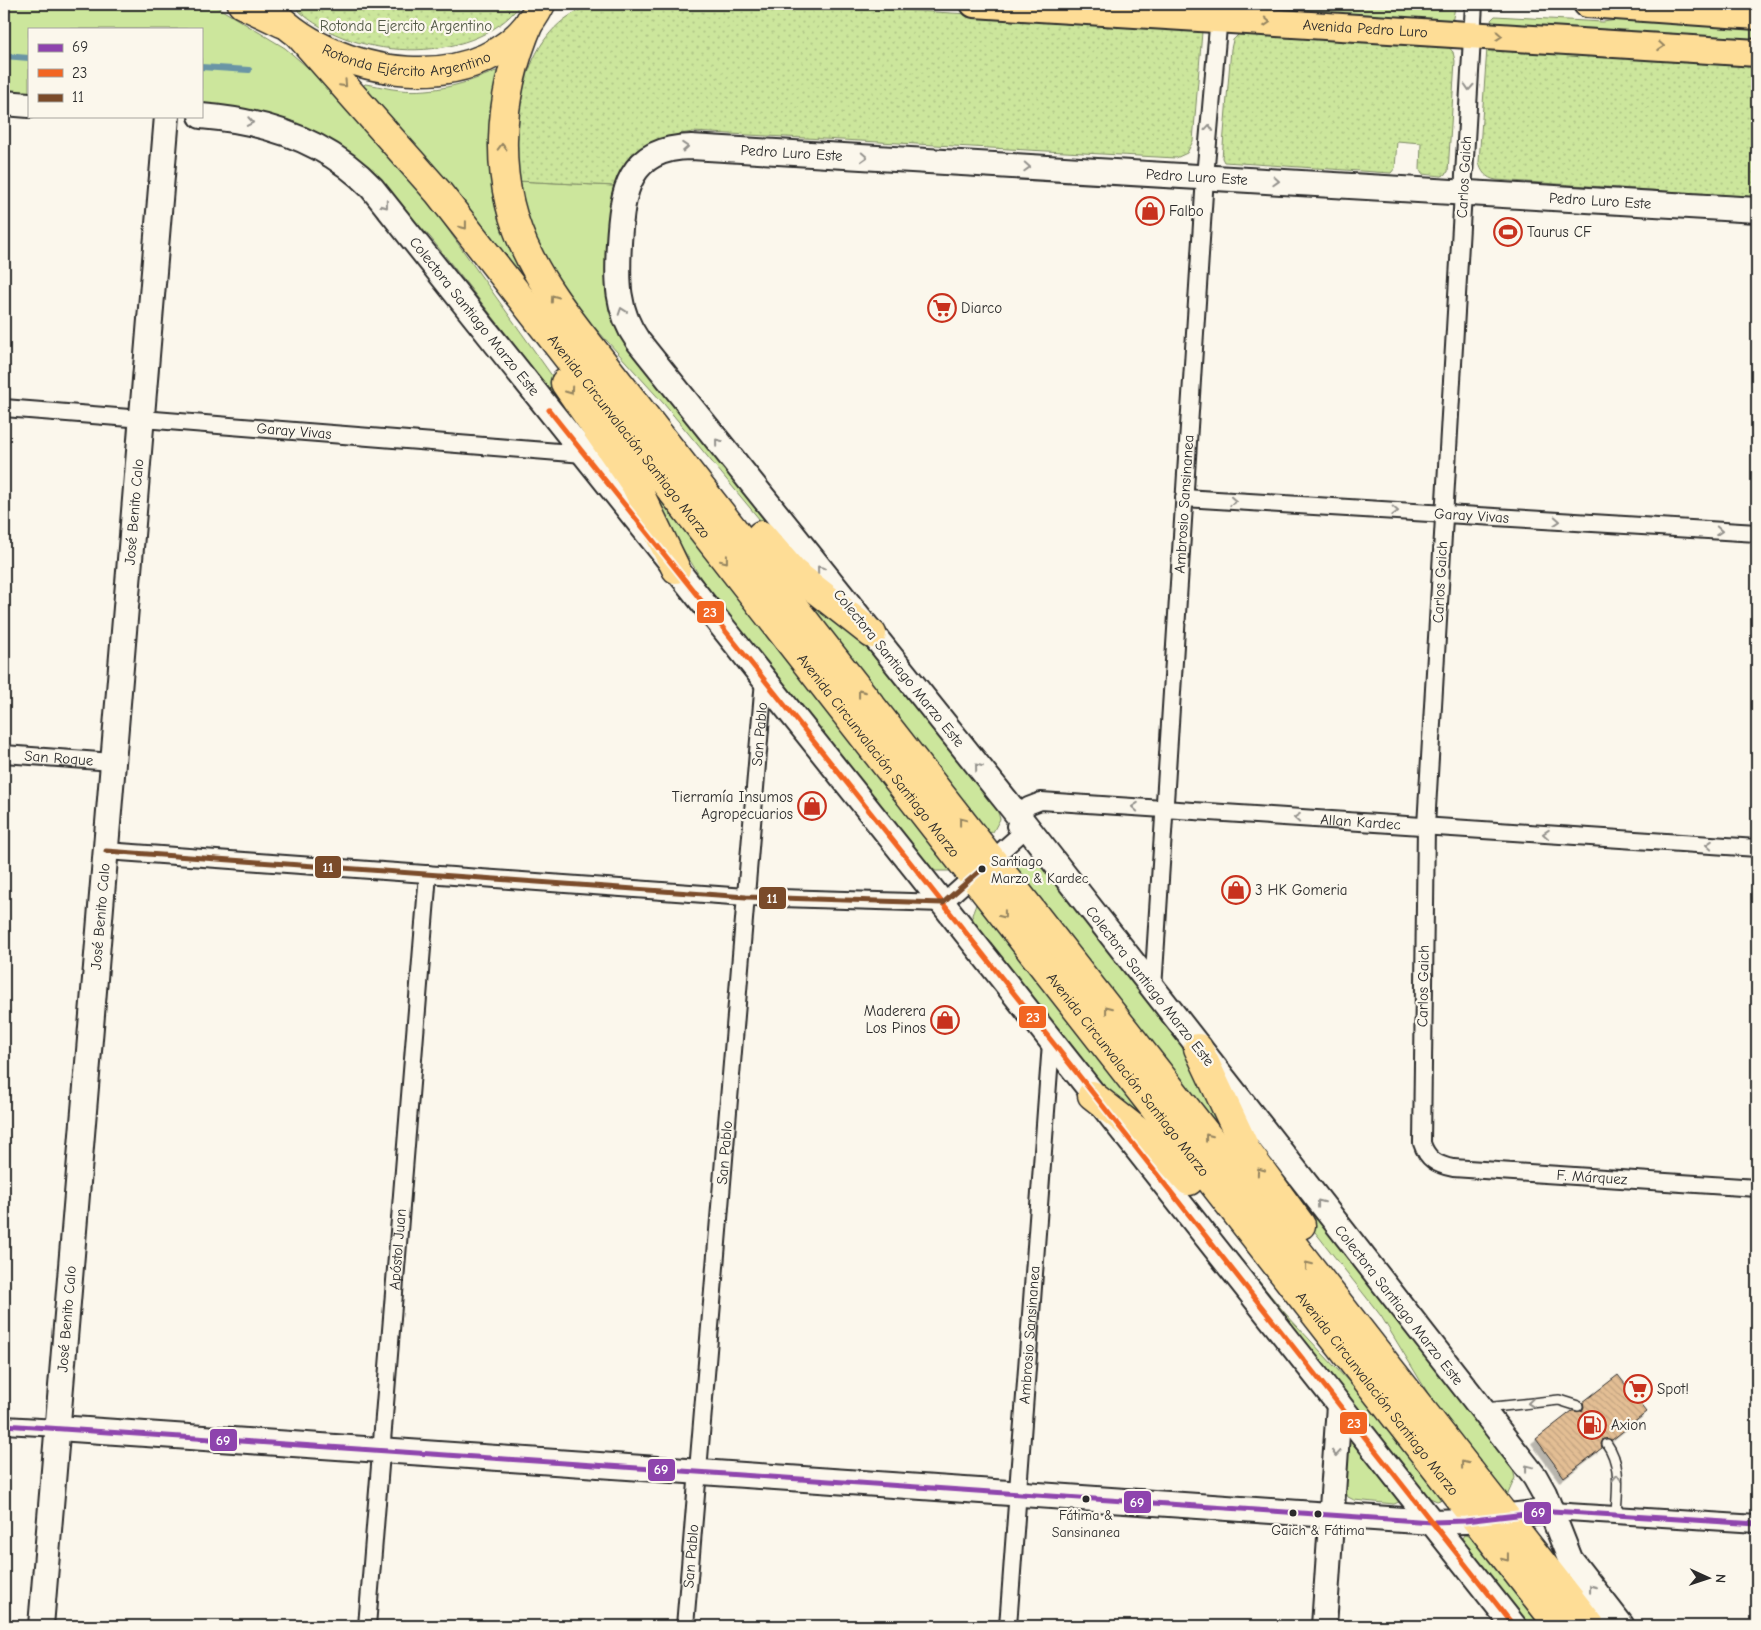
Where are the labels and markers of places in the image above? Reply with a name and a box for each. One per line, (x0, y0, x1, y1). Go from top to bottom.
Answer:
shop icon: Falbo (1135, 196, 1165, 226)
place label: Falbo (1169, 202, 1204, 220)
sports icon: Taurus CF (1493, 217, 1523, 247)
place label: Taurus CF (1527, 223, 1592, 241)
supermarket icon: Diarco (927, 293, 957, 323)
place label: Diarco (961, 299, 1002, 317)
place label: Tierramía Insumos Agropecuarios (672, 788, 793, 823)
shop icon: Tierramía Insumos Agropecuarios (797, 791, 827, 821)
place label: Santiago Marzo & Kardec (991, 853, 1089, 887)
marker: Santiago Marzo & Kardec (977, 864, 987, 874)
shop icon: 3 HK Gomeria (1221, 875, 1251, 905)
place label: 3 HK Gomeria (1255, 881, 1348, 899)
place label: Maderera Los Pinos (864, 1002, 926, 1037)
shop icon: Maderera Los Pinos (930, 1005, 960, 1035)
supermarket icon: Spot! (1623, 1374, 1653, 1404)
place label: Spot! (1657, 1380, 1689, 1398)
fuel station icon: Axion (1577, 1410, 1607, 1440)
place label: Axion (1611, 1416, 1646, 1434)
marker: Fátima & Sansinanea (1081, 1494, 1091, 1504)
place label: Fátima & Sansinanea (1052, 1507, 1120, 1541)
unlabelled marker (1288, 1508, 1298, 1518)
marker: Gaich & Fátima (1313, 1509, 1323, 1519)
place label: Gaich & Fátima (1271, 1522, 1365, 1539)

